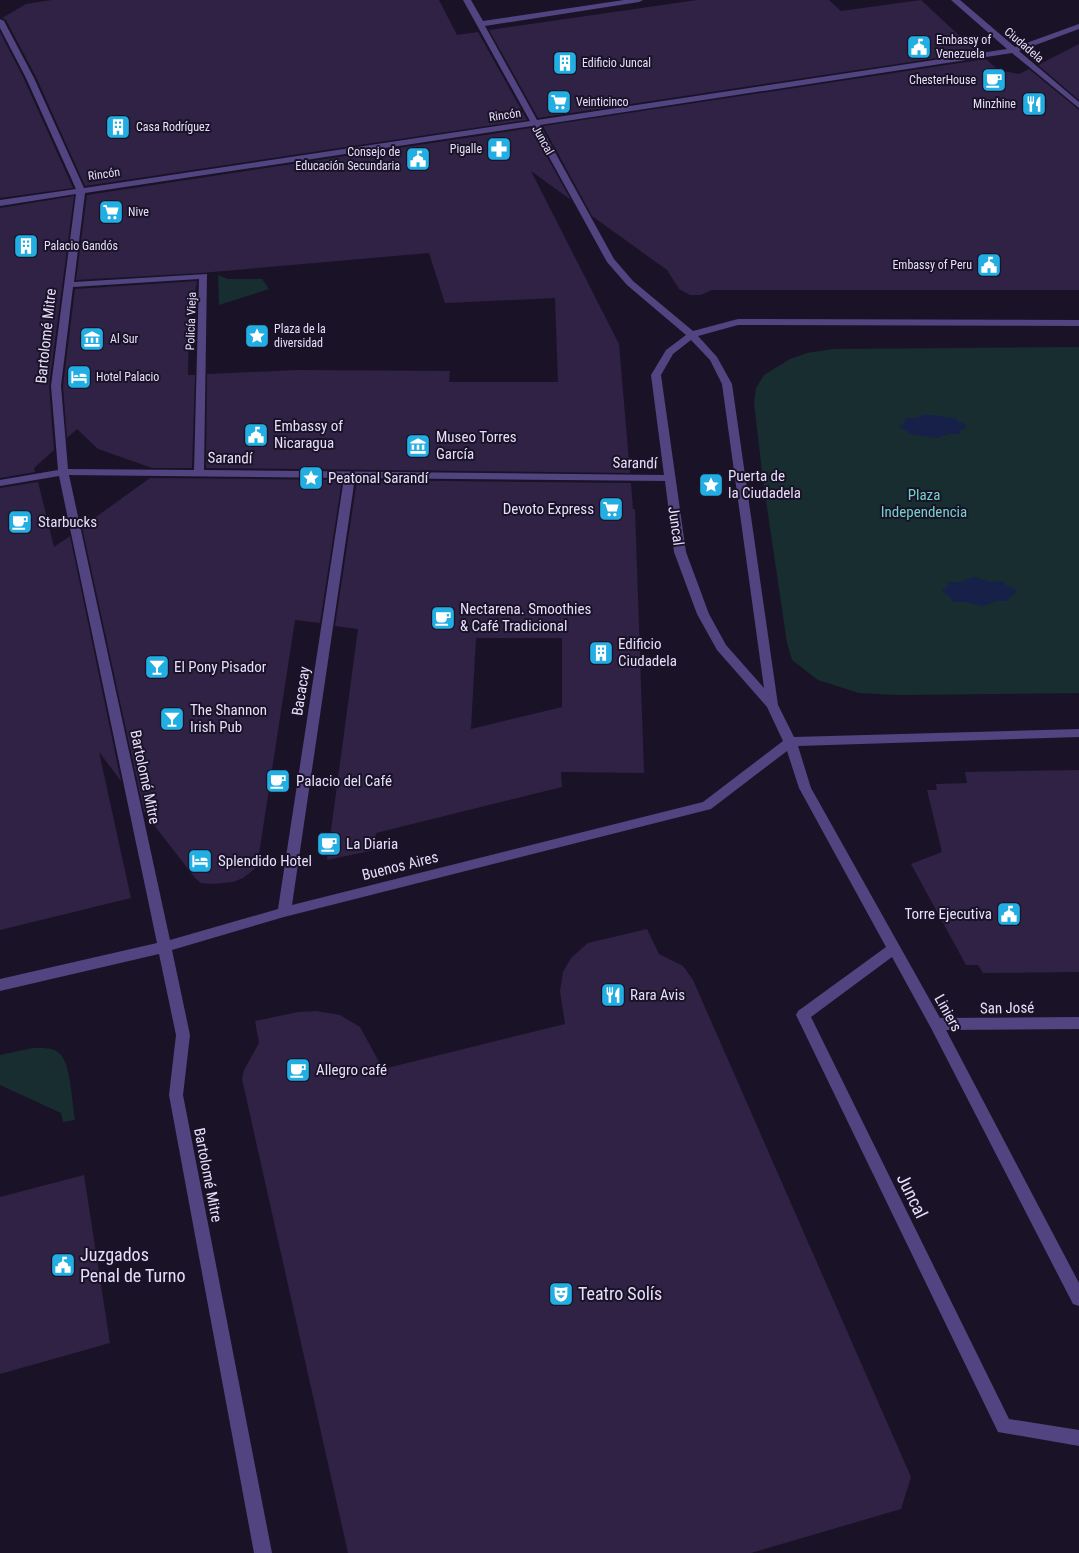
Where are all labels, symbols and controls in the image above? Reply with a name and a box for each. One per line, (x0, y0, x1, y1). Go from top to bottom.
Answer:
street label: Ciudadela (1001, 24, 1047, 66)
place label: Embassy of Venezuela (936, 33, 991, 61)
public building icon: Embassy of Venezuela (906, 34, 932, 60)
building icon: Edificio Juncal (552, 50, 578, 76)
place label: Edificio Juncal (582, 56, 651, 70)
cafe icon: ChesterHouse (981, 67, 1007, 93)
place label: ChesterHouse (909, 73, 976, 87)
supermarket icon: Veinticinco (546, 89, 572, 115)
restaurant icon: Minzhine (1021, 91, 1047, 117)
place label: Veinticinco (576, 95, 629, 109)
place label: Minzhine (973, 97, 1016, 111)
street label: Rincón (488, 106, 522, 124)
building icon: Casa Rodríguez (105, 114, 131, 140)
place label: Casa Rodríguez (136, 120, 210, 134)
street label: Juncal (529, 123, 557, 157)
pharmacy icon: Pigalle (486, 136, 512, 162)
place label: Pigalle (450, 142, 482, 156)
place label: Consejo de Educación Secundaria (295, 145, 400, 173)
public building icon: Consejo de Educación Secundaria (405, 146, 431, 172)
street label: Rincón (87, 165, 121, 183)
supermarket icon: Nive (98, 199, 124, 225)
place label: Nive (128, 205, 149, 219)
building icon: Palacio Gandós (13, 233, 39, 259)
place label: Palacio Gandós (44, 239, 118, 253)
public building icon: Embassy of Peru (976, 252, 1002, 278)
place label: Embassy of Peru (892, 258, 972, 272)
street label: Bartolomé Mitre (32, 288, 60, 384)
street label: Policía Vieja (183, 291, 199, 350)
place label: Plaza de la diversidad (274, 322, 326, 350)
place icon: Plaza de la diversidad (244, 323, 270, 349)
museum icon: Al Sur (79, 326, 105, 352)
place label: Al Sur (110, 332, 138, 346)
hotel icon: Hotel Palacio (66, 364, 92, 390)
place label: Hotel Palacio (96, 370, 159, 384)
place label: Embassy of Nicaragua (274, 417, 343, 452)
public building icon: Embassy of Nicaragua (243, 422, 269, 448)
place label: Museo Torres García (436, 428, 517, 463)
museum icon: Museo Torres García (405, 433, 431, 459)
street label: Sarandí (208, 449, 254, 467)
street label: Sarandí (613, 454, 659, 472)
place icon: Peatonal Sarandí (298, 465, 324, 491)
place label: Puerta de la Ciudadela (728, 467, 801, 502)
place label: Peatonal Sarandí (328, 469, 430, 487)
place icon: Puerta de la Ciudadela (698, 472, 724, 498)
park label: Plaza Independencia (881, 486, 967, 521)
supermarket icon: Devoto Express (598, 496, 624, 522)
place label: Devoto Express (503, 500, 594, 518)
street label: Juncal (664, 505, 688, 547)
cafe icon: Starbucks (7, 509, 33, 535)
place label: Starbucks (38, 513, 97, 531)
place label: Nectarena. Smoothies & Café Tradicional (460, 600, 591, 635)
cafe icon: Nectarena. Smoothies & Café Tradicional (430, 605, 456, 631)
place label: Edificio Ciudadela (618, 635, 677, 670)
building icon: Edificio Ciudadela (588, 640, 614, 666)
bar icon: El Pony Pisador (144, 654, 170, 680)
place label: El Pony Pisador (174, 658, 267, 676)
street label: Bacacay (288, 665, 314, 717)
place label: The Shannon Irish Pub (190, 701, 267, 736)
bar icon: The Shannon Irish Pub (159, 706, 185, 732)
street label: Bartolomé Mitre (126, 728, 164, 826)
cafe icon: Palacio del Café (265, 768, 291, 794)
place label: Palacio del Café (296, 772, 392, 790)
cafe icon: La Diaria (316, 831, 342, 857)
place label: La Diaria (346, 835, 398, 853)
hotel icon: Splendido Hotel (187, 848, 213, 874)
street label: Buenos Aires (360, 848, 440, 884)
place label: Splendido Hotel (218, 852, 312, 870)
public building icon: Torre Ejecutiva (996, 901, 1022, 927)
place label: Torre Ejecutiva (905, 905, 992, 923)
restaurant icon: Rara Avis (600, 982, 626, 1008)
place label: Rara Avis (630, 986, 685, 1004)
street label: Liniers (930, 991, 966, 1035)
street label: San José (980, 999, 1034, 1017)
cafe icon: Allegro café (285, 1057, 311, 1083)
place label: Allegro café (316, 1061, 387, 1079)
street label: Bartolomé Mitre (190, 1126, 226, 1224)
street label: Juncal (893, 1170, 932, 1222)
place label: Juzgados Penal de Turno (80, 1244, 186, 1286)
public building icon: Juzgados Penal de Turno (50, 1252, 76, 1278)
theatre icon: Teatro Solís (548, 1281, 574, 1307)
place label: Teatro Solís (578, 1283, 662, 1304)

